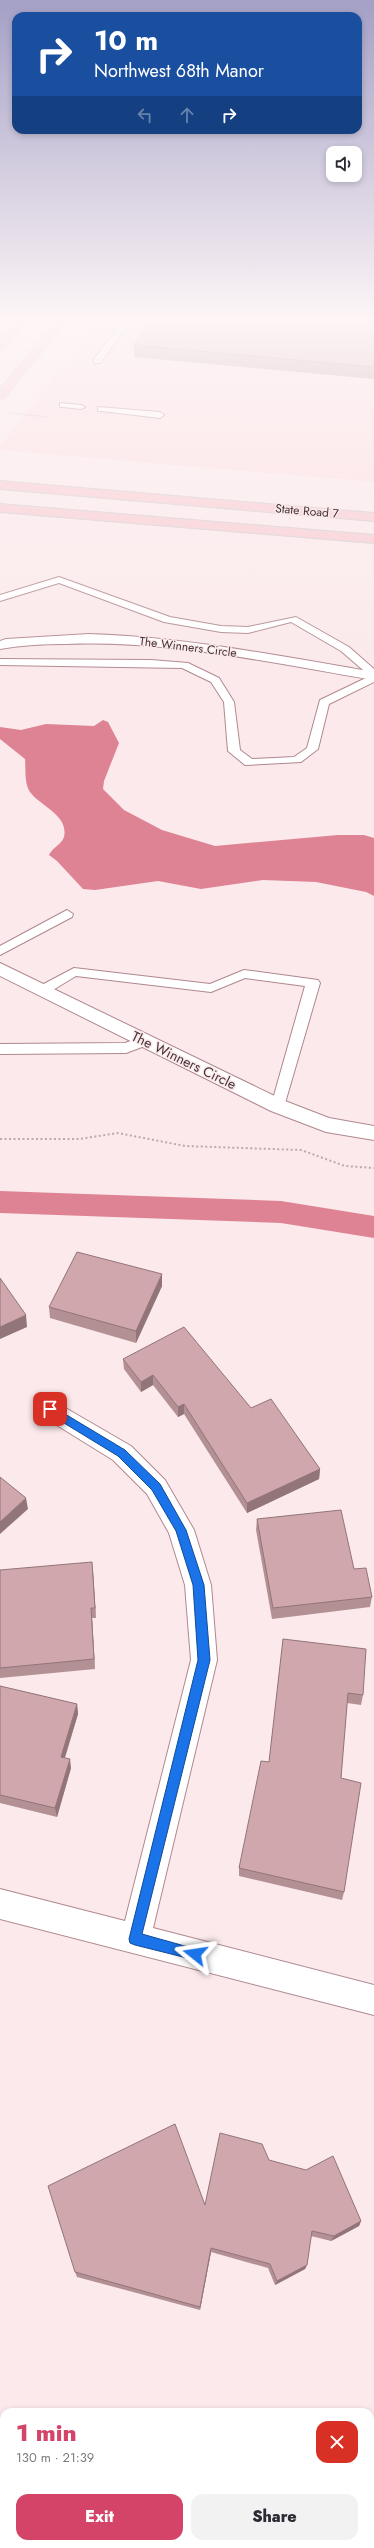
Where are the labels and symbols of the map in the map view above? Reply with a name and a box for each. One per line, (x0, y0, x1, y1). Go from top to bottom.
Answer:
street label: State Road 7 (274, 499, 340, 523)
street label: The Winners Circle (138, 632, 238, 662)
street label: The Winners Circle (128, 1026, 240, 1094)
pin (33, 1392, 67, 1426)
position arrow (174, 1933, 216, 1975)

